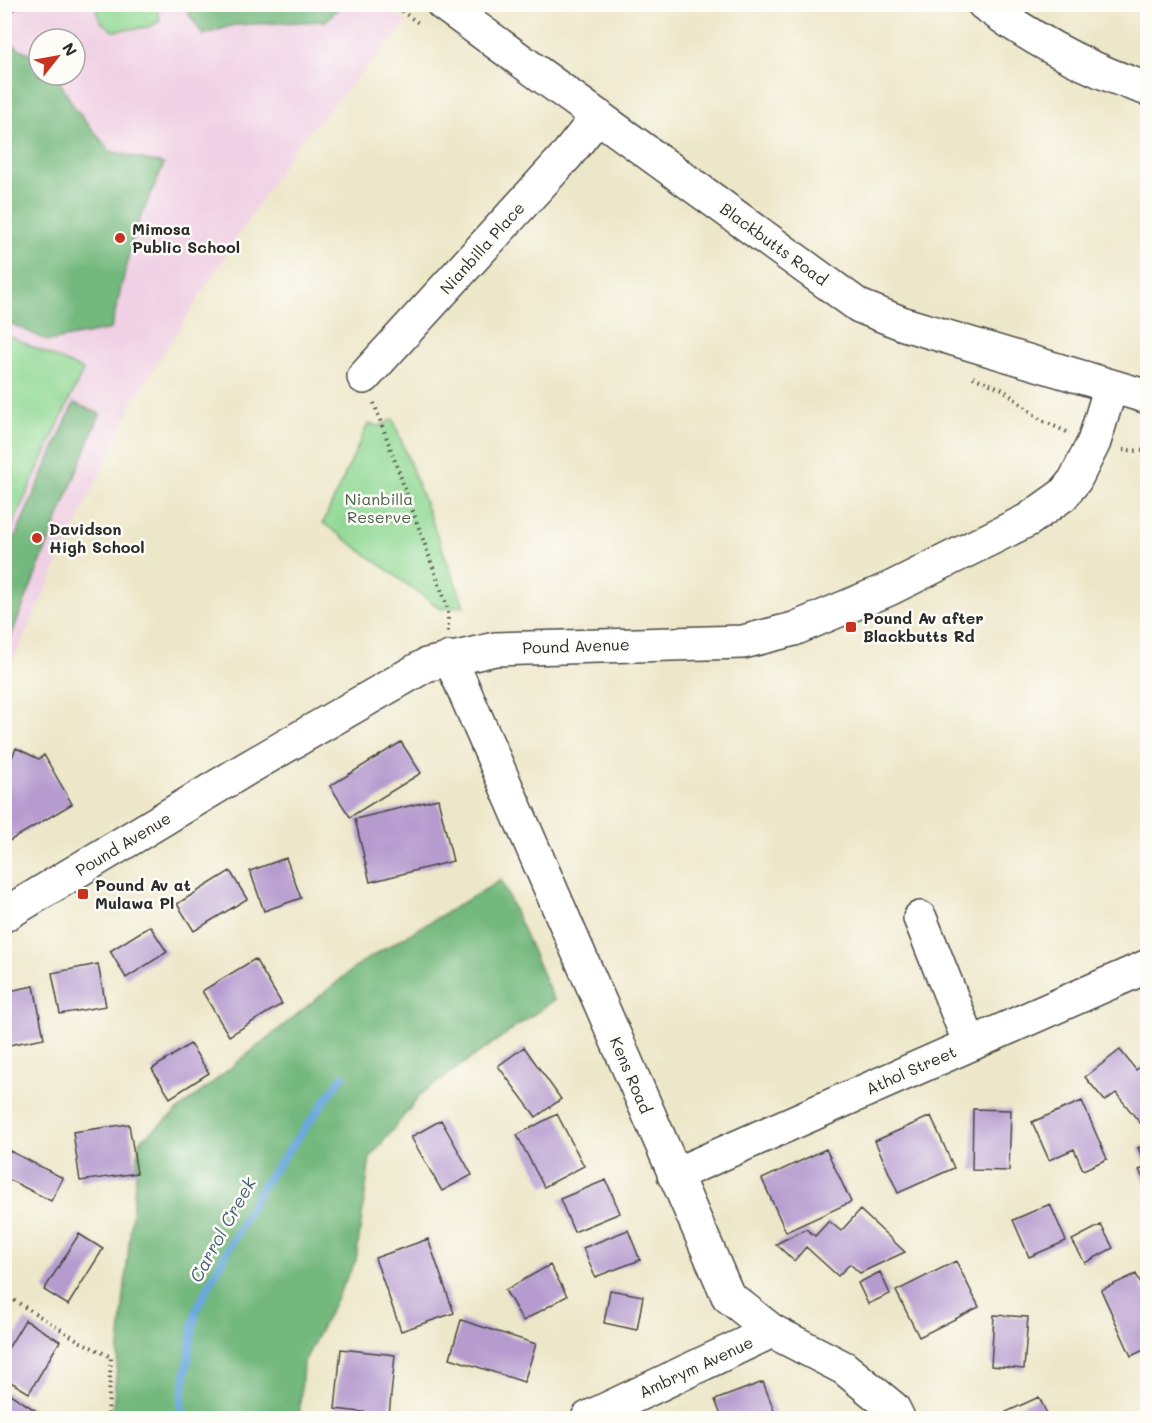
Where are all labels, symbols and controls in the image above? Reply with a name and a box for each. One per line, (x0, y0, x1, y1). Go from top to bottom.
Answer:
north arrow (27, 27, 87, 87)
text: N (58, 38, 82, 60)
street label: Nianbilla Place (435, 197, 529, 298)
street label: Blackbutts Road (717, 198, 832, 290)
place label: Mimosa Public School (132, 218, 240, 257)
marker: Mimosa Public School (113, 231, 127, 245)
park label: Nianbilla Reserve (345, 488, 413, 527)
place label: Davidson High School (49, 518, 145, 557)
marker: Davidson High School (30, 531, 44, 545)
place label: Pound Av after Blackbutts Rd (863, 607, 984, 646)
marker: Pound Av after Blackbutts Rd (844, 620, 858, 634)
street label: Pound Avenue (522, 633, 630, 658)
street label: Pound Avenue (71, 807, 174, 880)
place label: Pound Av at Mulawa Pl (95, 874, 191, 913)
marker: Pound Av at Mulawa Pl (76, 887, 90, 901)
street label: Kens Road (606, 1033, 657, 1116)
street label: Athol Street (862, 1040, 959, 1099)
water label: Carrol Creek (183, 1172, 261, 1286)
street label: Ambrym Avenue (635, 1331, 756, 1402)

